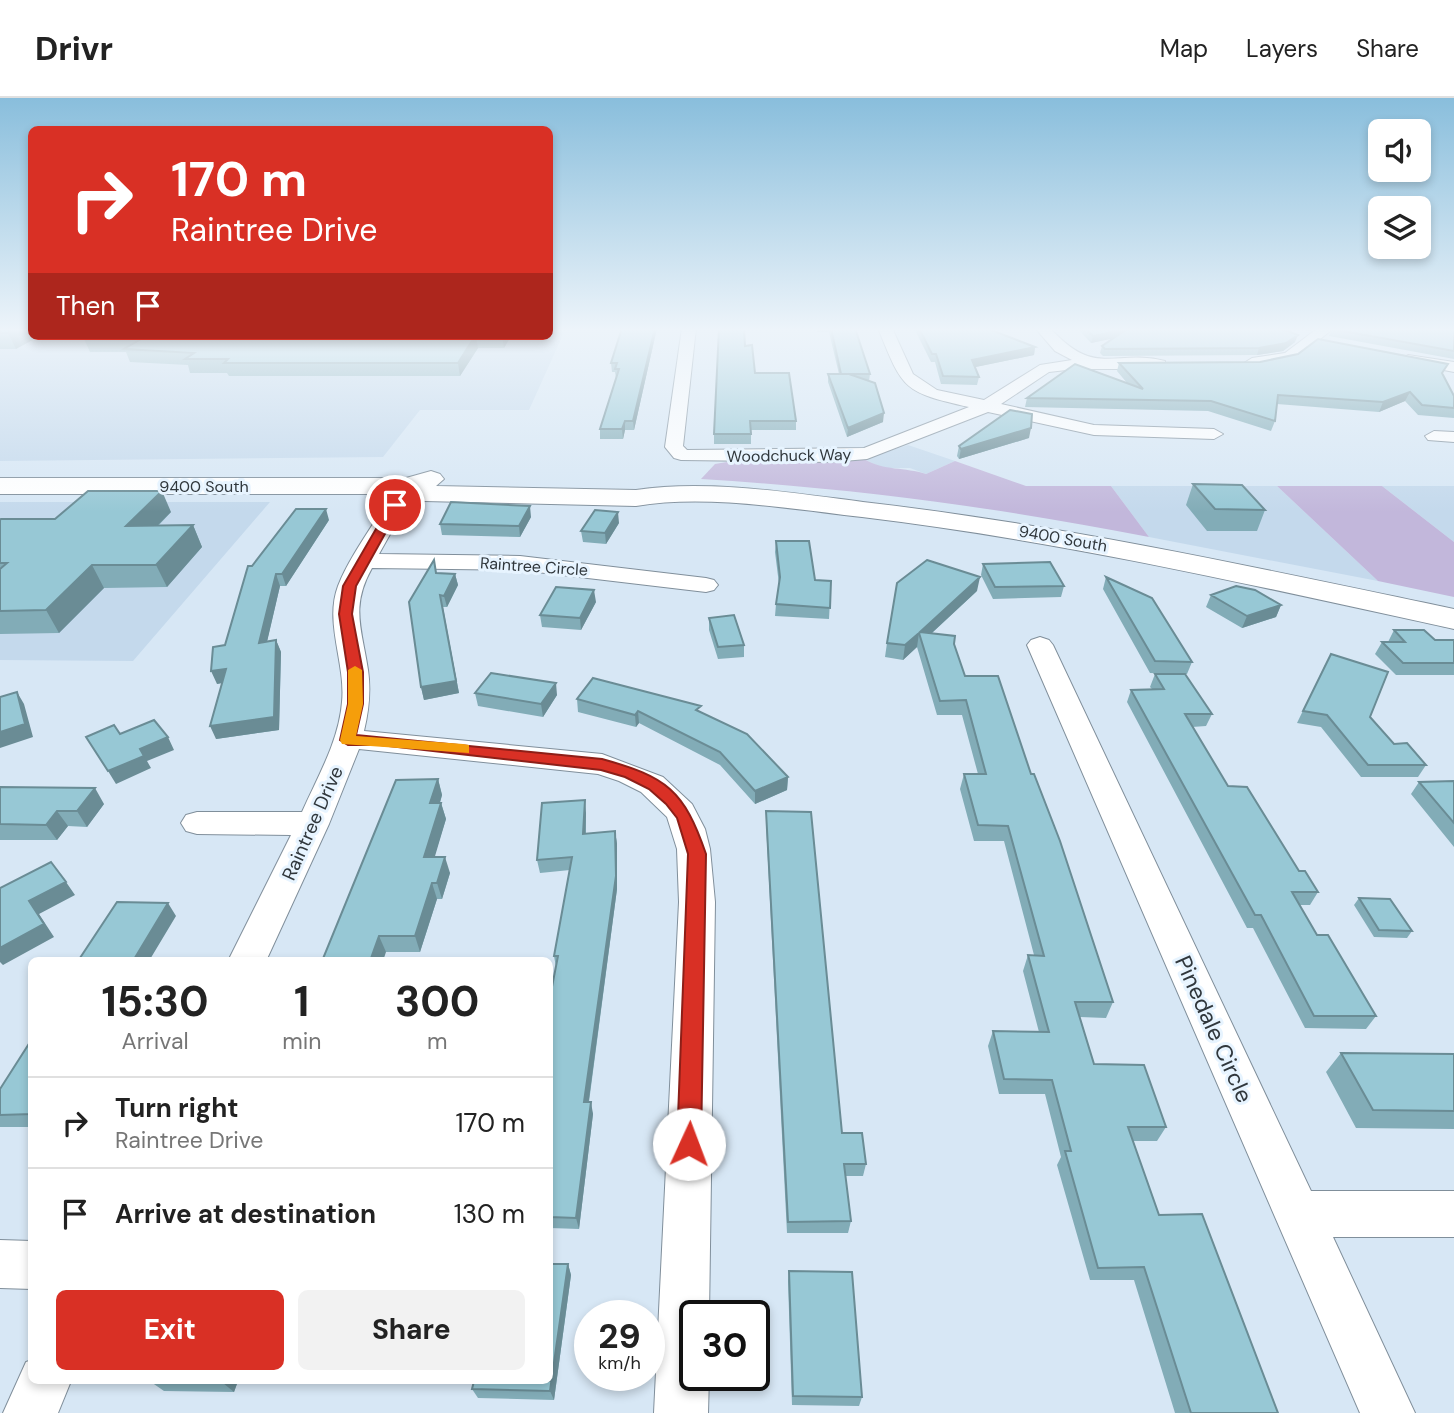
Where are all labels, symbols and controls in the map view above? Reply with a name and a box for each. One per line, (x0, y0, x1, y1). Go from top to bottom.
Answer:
text: Drivr (35, 27, 113, 70)
text: Map (1160, 33, 1208, 64)
text: Layers (1246, 33, 1318, 64)
text: Share (1356, 33, 1419, 64)
map controls (1368, 119, 1431, 259)
button: sound (1368, 119, 1431, 182)
text: 170 m (171, 147, 307, 211)
icon: right (56, 154, 147, 245)
button: layers (1368, 196, 1431, 259)
text: Raintree Drive (171, 209, 377, 251)
icon: arrive (129, 287, 167, 325)
text: Then (56, 289, 115, 323)
street label: Woodchuck Way (726, 444, 852, 467)
pin (365, 475, 425, 535)
street label: 9400 South (159, 476, 249, 497)
icon: arrive (376, 486, 414, 524)
street label: 9400 South (1017, 520, 1109, 557)
street label: Raintree Circle (479, 552, 589, 581)
street label: Raintree Drive (276, 762, 349, 884)
street label: Pinedale Circle (1168, 951, 1260, 1107)
text: 15:30 (102, 974, 209, 1029)
text: 1 (294, 974, 309, 1029)
text: 300 (395, 974, 479, 1029)
text: Arrival (122, 1026, 189, 1056)
text: min (282, 1026, 321, 1056)
text: m (427, 1026, 447, 1056)
text: Turn right (115, 1091, 239, 1125)
icon: right (56, 1104, 94, 1142)
text: 170 m (456, 1106, 525, 1140)
position arrow (652, 1107, 726, 1181)
text: Raintree Drive (115, 1125, 263, 1155)
icon: arrive (56, 1195, 94, 1233)
text: Arrive at destination (115, 1197, 376, 1231)
text: 130 m (454, 1197, 525, 1231)
button: Exit (56, 1290, 284, 1370)
button: Share (298, 1290, 525, 1370)
speed limit sign: 30 (679, 1300, 770, 1391)
text: 29 (598, 1313, 641, 1359)
text: km/h (598, 1351, 641, 1375)

